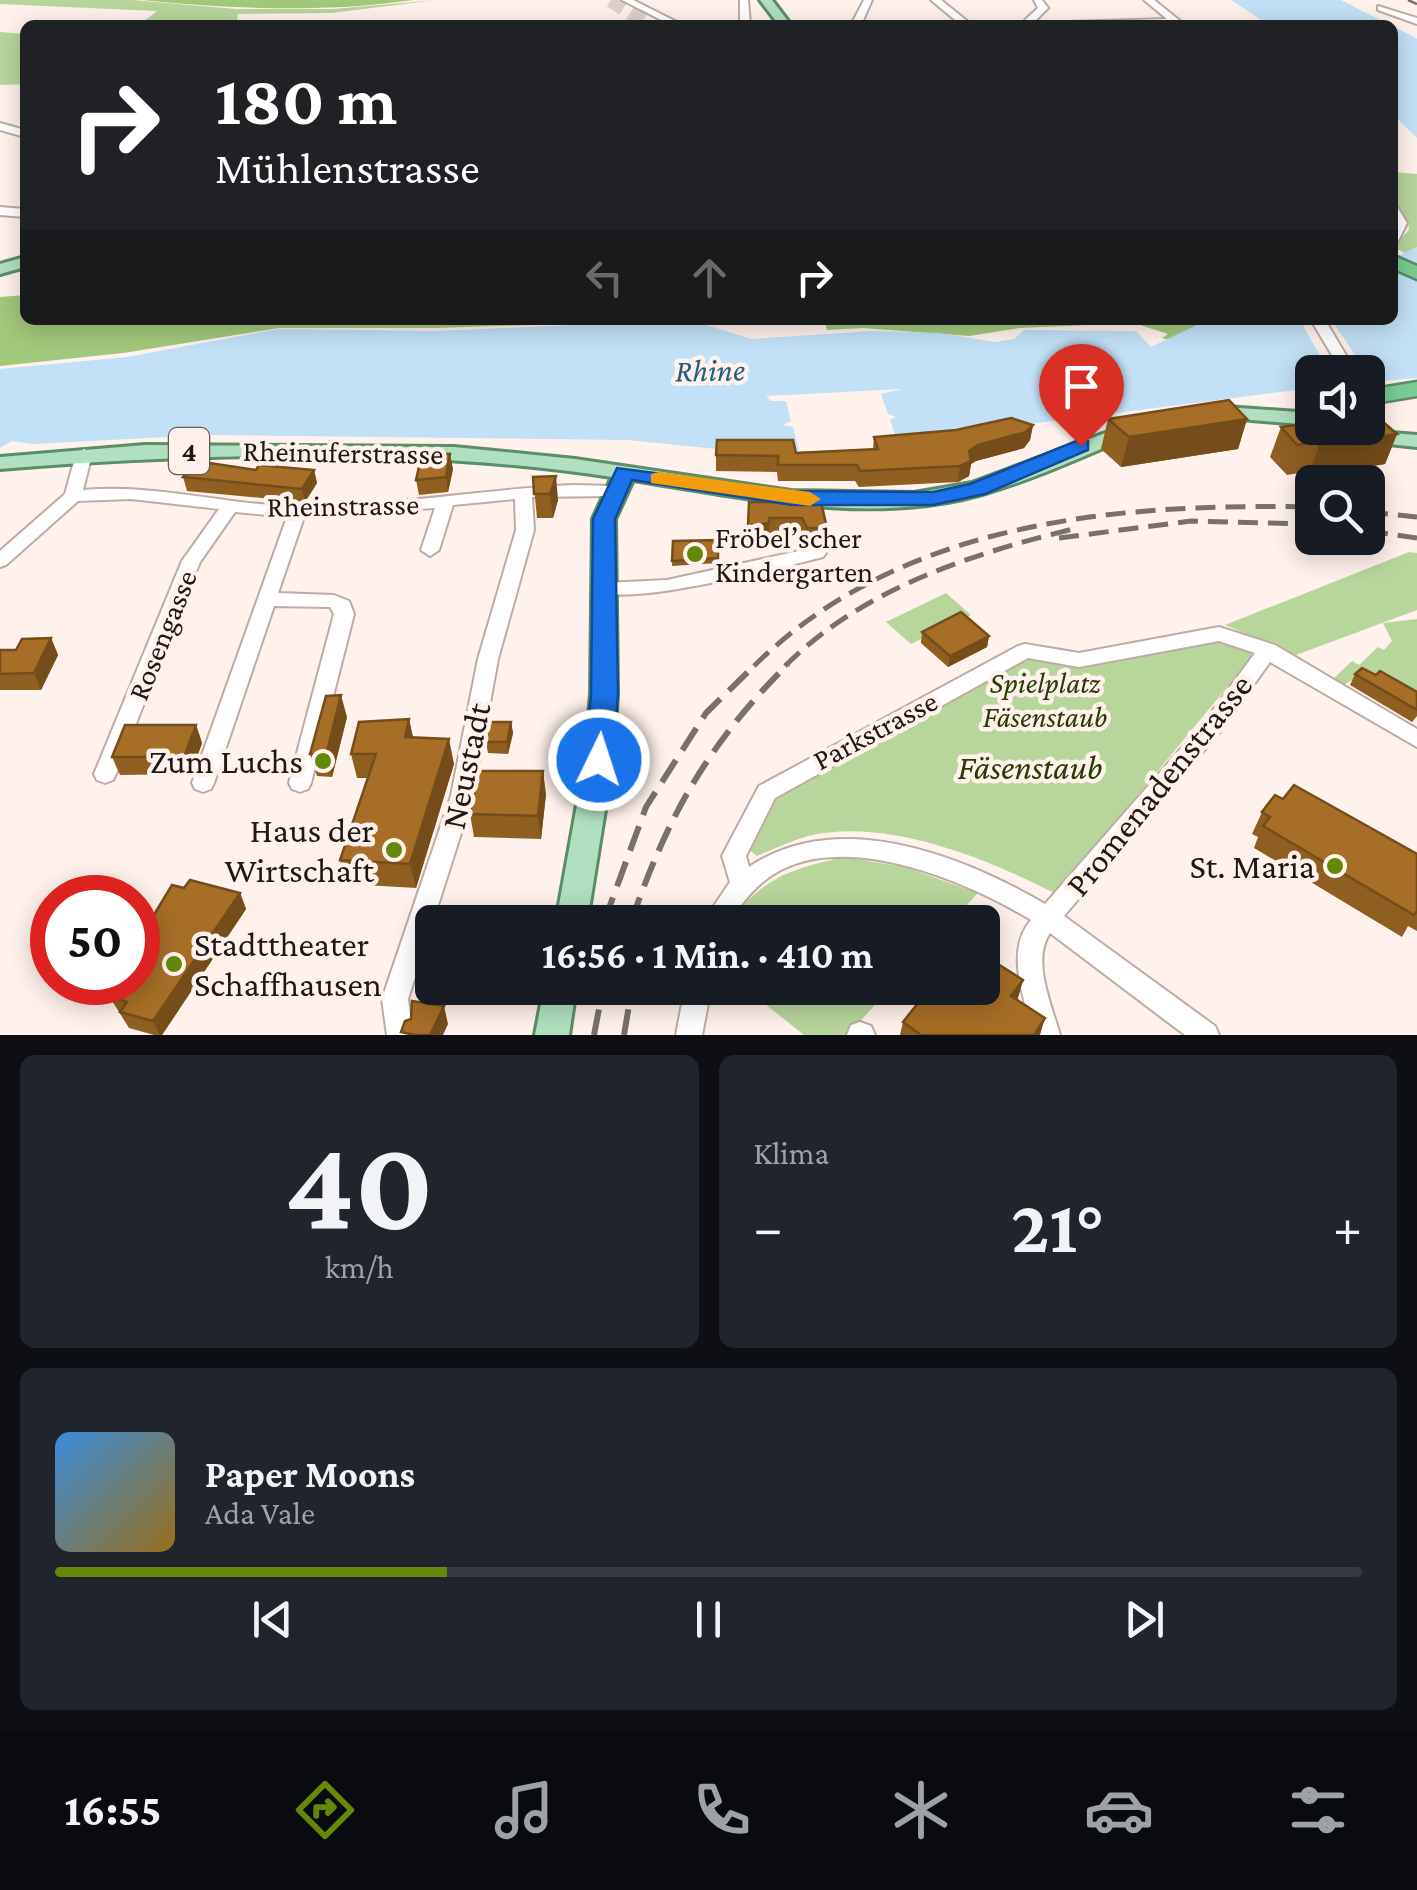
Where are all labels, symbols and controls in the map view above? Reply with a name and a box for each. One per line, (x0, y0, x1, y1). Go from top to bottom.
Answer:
icon: right (50, 60, 180, 190)
text: 180 m (215, 61, 397, 139)
text: Mühlenstrasse (215, 143, 480, 193)
icon: left (577, 250, 632, 305)
icon: ahead (682, 250, 737, 305)
icon: right (787, 250, 842, 305)
pin (1039, 344, 1124, 447)
water label: Rhine (675, 351, 745, 389)
map controls (1295, 355, 1385, 555)
button: sound (1295, 355, 1385, 445)
icon: arrive (1054, 359, 1109, 414)
road number: 4 (169, 428, 209, 474)
street label: Rheinuferstrasse (242, 434, 444, 470)
button: search (1295, 465, 1385, 555)
street label: Rheinstrasse (267, 487, 419, 523)
place label: Fröbel’scher Kindergarten (715, 521, 873, 589)
marker: Fröbel’scher Kindergarten (684, 543, 706, 565)
street label: Rosengasse (121, 565, 204, 705)
park label: Spielplatz Fäsenstaub (983, 666, 1107, 733)
street label: Promenadenstrasse (1058, 666, 1260, 904)
street label: Parkstrasse (807, 684, 943, 776)
street label: Neustadt (434, 699, 498, 833)
position arrow (547, 708, 651, 812)
place label: Zum Luchs (149, 742, 303, 781)
park label: Fäsenstaub (957, 748, 1103, 787)
marker: Zum Luchs (312, 750, 334, 772)
place label: Haus der Wirtschaft (225, 811, 374, 890)
marker: Haus der Wirtschaft (383, 839, 405, 861)
place label: St. Maria (1189, 847, 1315, 886)
marker: St. Maria (1324, 855, 1346, 877)
speed limit sign: 50 (30, 875, 160, 1005)
place label: Stadttheater Schaffhausen (194, 925, 382, 1004)
text: 16:56 · 1 Min. · 410 m (542, 934, 873, 976)
marker: Stadttheater Schaffhausen (163, 953, 185, 975)
text: 40 (285, 1111, 434, 1256)
text: Klima (754, 1135, 829, 1171)
text: 21° (1011, 1185, 1104, 1268)
text: − (754, 1197, 783, 1258)
text: + (1333, 1197, 1362, 1258)
text: km/h (325, 1249, 394, 1285)
text: Paper Moons (205, 1453, 415, 1495)
text: Ada Vale (205, 1495, 315, 1531)
icon: previous (245, 1592, 300, 1647)
icon: pause (681, 1592, 736, 1647)
icon: next (1117, 1592, 1172, 1647)
icon: directions (290, 1775, 360, 1845)
icon: music (489, 1775, 559, 1845)
icon: phone (687, 1775, 757, 1845)
icon: climate (886, 1775, 956, 1845)
icon: car (1084, 1775, 1154, 1845)
icon: filters (1283, 1775, 1353, 1845)
text: 16:55 (64, 1785, 162, 1835)

